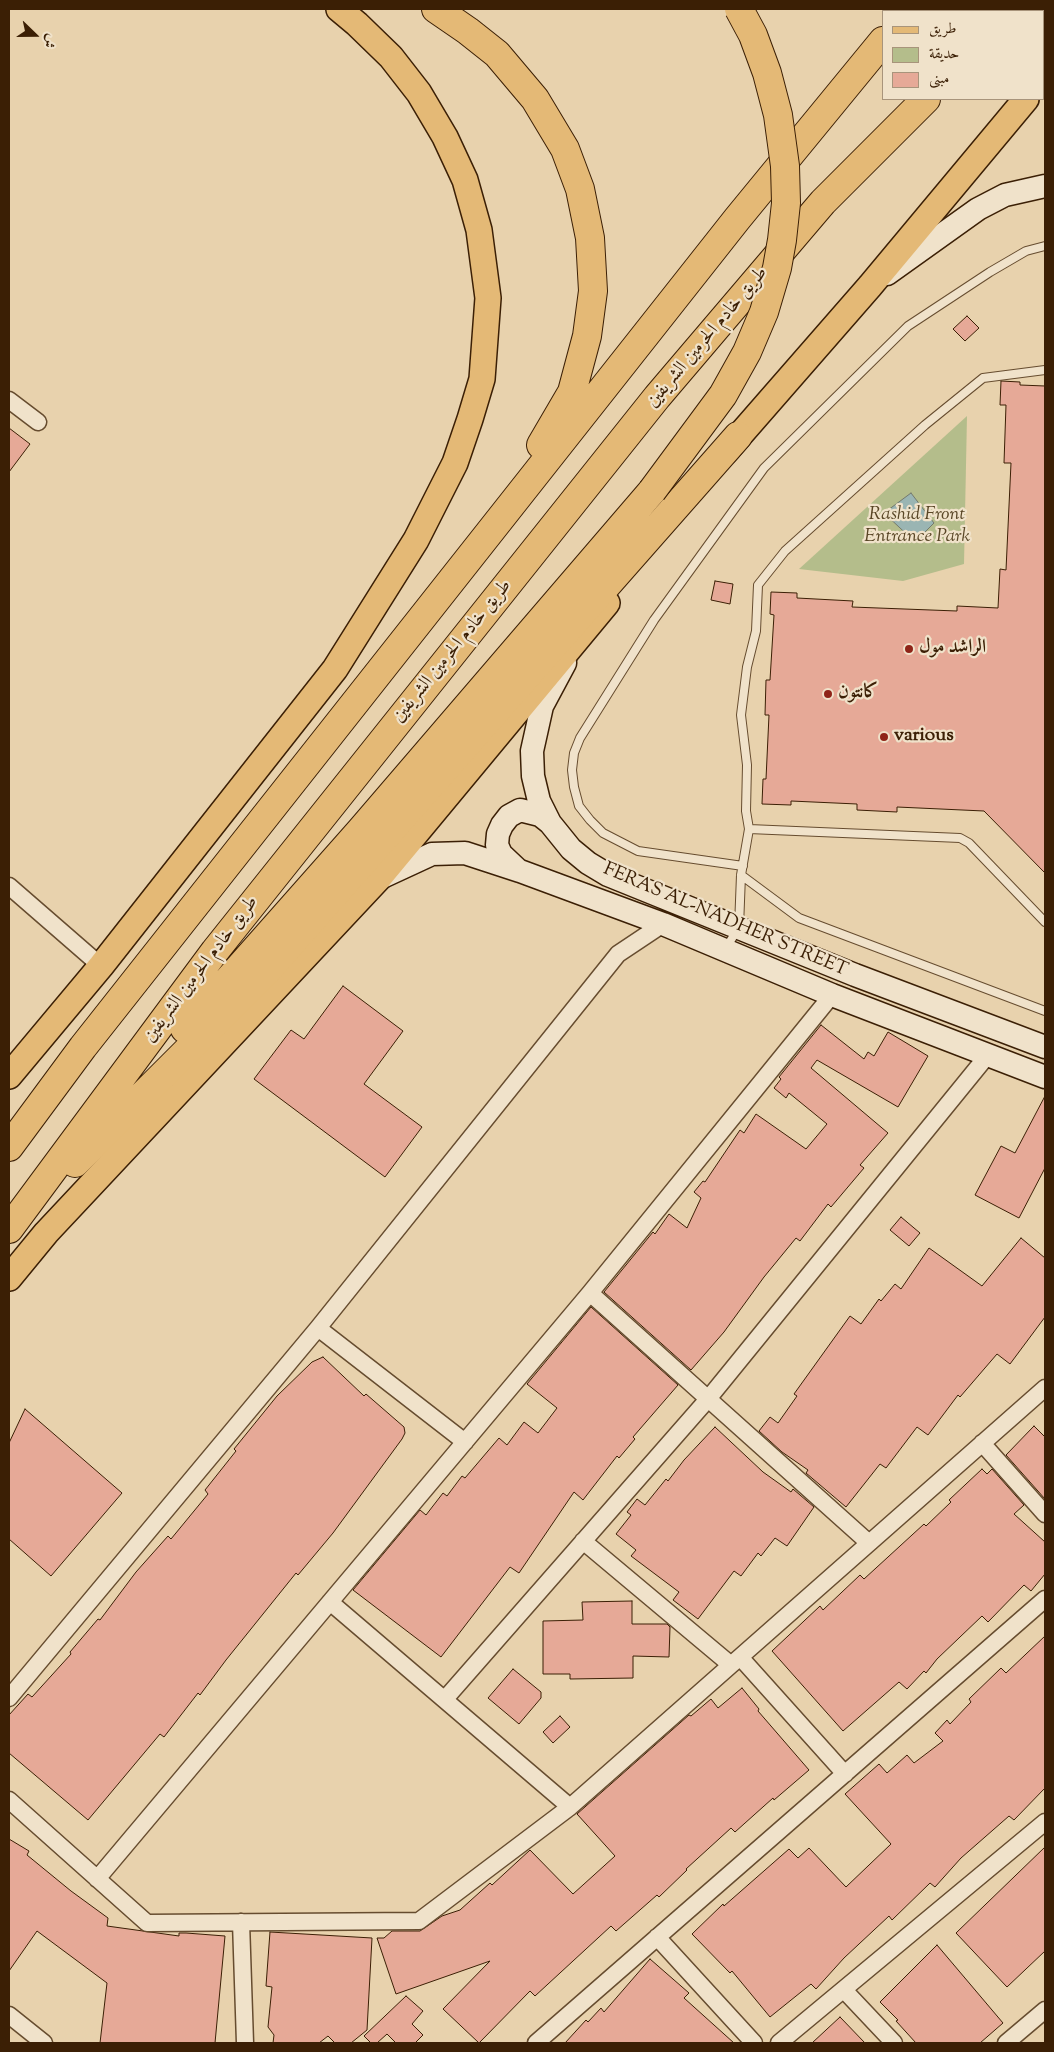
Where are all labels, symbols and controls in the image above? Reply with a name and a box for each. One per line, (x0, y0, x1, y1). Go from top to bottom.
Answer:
north arrow (10, 10, 60, 60)
legend (882, 10, 1044, 100)
text: طريق (929, 19, 956, 40)
text: ش (37, 30, 61, 51)
text: حديقة (929, 44, 959, 65)
text: مبنى (929, 69, 949, 90)
street label: طريق خادم الحرمين الشريفين (642, 263, 774, 413)
park label: Rashid Front Entrance Park (864, 505, 970, 549)
street label: طريق خادم الحرمين الشريفين (388, 576, 518, 728)
place label: الراشد مول (919, 638, 986, 660)
marker: الراشد مول (903, 643, 915, 655)
place label: كانتون (838, 683, 879, 705)
marker: كانتون (822, 688, 834, 700)
place label: various (894, 726, 954, 748)
marker: various (878, 731, 890, 743)
street label: FERAS AL-NADHER STREET (599, 859, 851, 983)
street label: طريق خادم الحرمين الشريفين (140, 892, 264, 1048)

